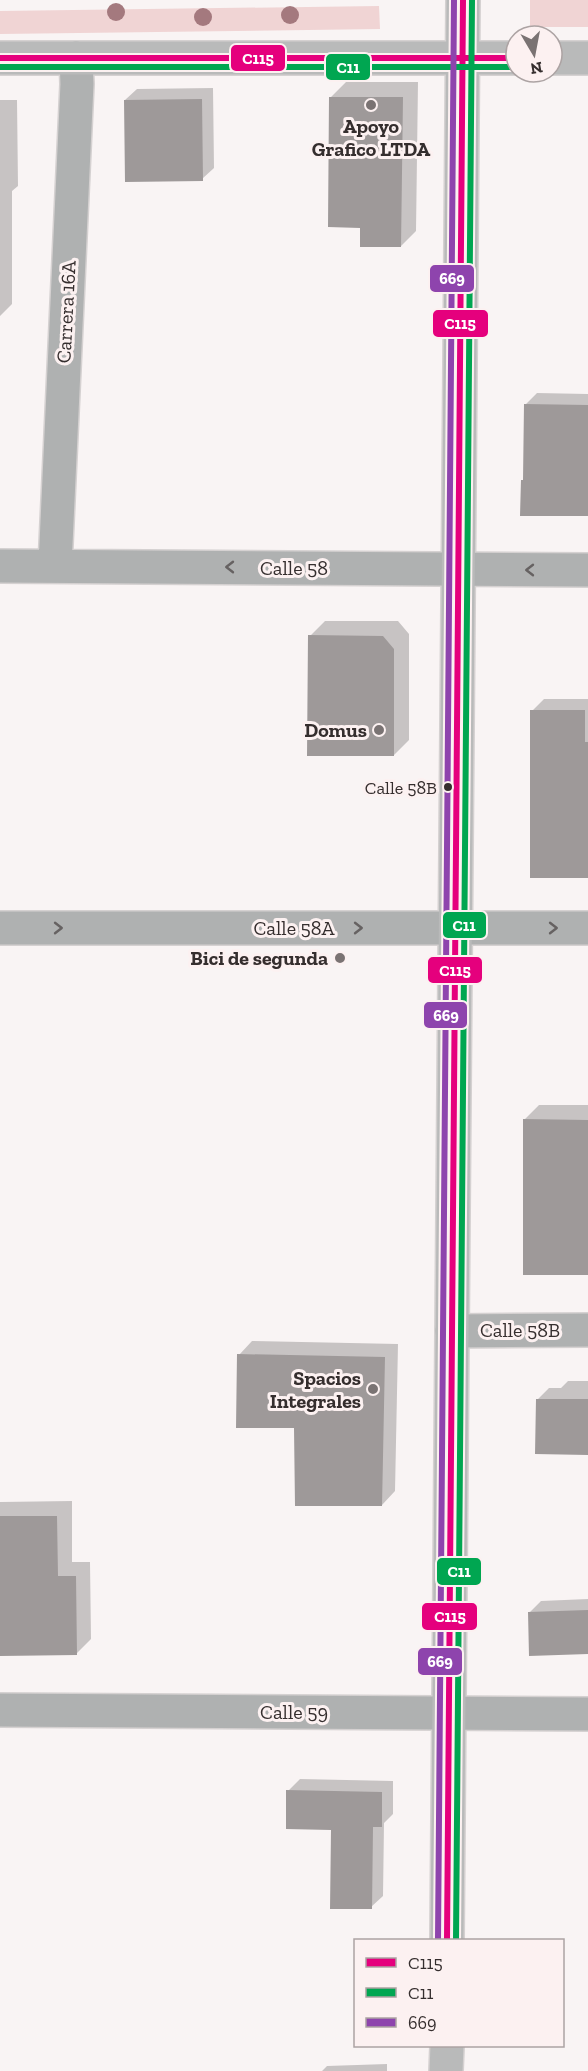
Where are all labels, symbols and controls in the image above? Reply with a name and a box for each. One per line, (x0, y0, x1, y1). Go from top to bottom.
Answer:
north arrow (504, 24, 564, 84)
line badge: C115 (230, 44, 286, 72)
text: C115 (242, 49, 274, 68)
line badge: C11 (325, 53, 371, 81)
text: C11 (336, 58, 360, 77)
text: N (529, 58, 544, 79)
marker: Apoyo Grafico LTDA (364, 98, 378, 112)
place label: Apoyo Grafico LTDA (312, 114, 430, 161)
street label: Carrera 16A (51, 259, 81, 364)
line badge: 669 (429, 264, 475, 293)
text: 669 (439, 269, 465, 288)
line badge: C115 (432, 309, 489, 338)
text: C115 (444, 314, 476, 333)
street label: Calle 58 (260, 556, 328, 580)
one-way arrow (225, 561, 234, 573)
one-way arrow (525, 564, 534, 576)
place label: Domus (304, 718, 367, 742)
marker: Domus (372, 723, 386, 737)
place label: Calle 58B (365, 777, 437, 799)
marker: Calle 58B (442, 781, 454, 793)
line badge: C11 (442, 911, 487, 939)
street label: Calle 58A (253, 916, 336, 940)
text: C11 (452, 916, 476, 935)
one-way arrow (54, 922, 63, 934)
one-way arrow (354, 922, 363, 934)
one-way arrow (549, 922, 558, 934)
place label: Bici de segunda (190, 946, 328, 970)
marker: Bici de segunda (333, 951, 347, 965)
line badge: C115 (427, 956, 483, 984)
text: C115 (439, 961, 471, 980)
line badge: 669 (423, 1001, 468, 1029)
text: 669 (433, 1006, 459, 1025)
street label: Calle 58B (480, 1318, 560, 1342)
place label: Spacios Integrales (270, 1366, 361, 1413)
marker: Spacios Integrales (366, 1382, 380, 1396)
line badge: C11 (436, 1557, 482, 1586)
text: C11 (447, 1562, 471, 1581)
line badge: C115 (421, 1602, 478, 1631)
text: C115 (434, 1607, 466, 1626)
line badge: 669 (417, 1647, 463, 1676)
text: 669 (427, 1652, 453, 1671)
street label: Calle 59 (260, 1700, 328, 1724)
legend (354, 1939, 564, 2047)
text: C115 (408, 1952, 443, 1974)
text: C11 (408, 1982, 434, 2004)
text: 669 (408, 2012, 437, 2034)

